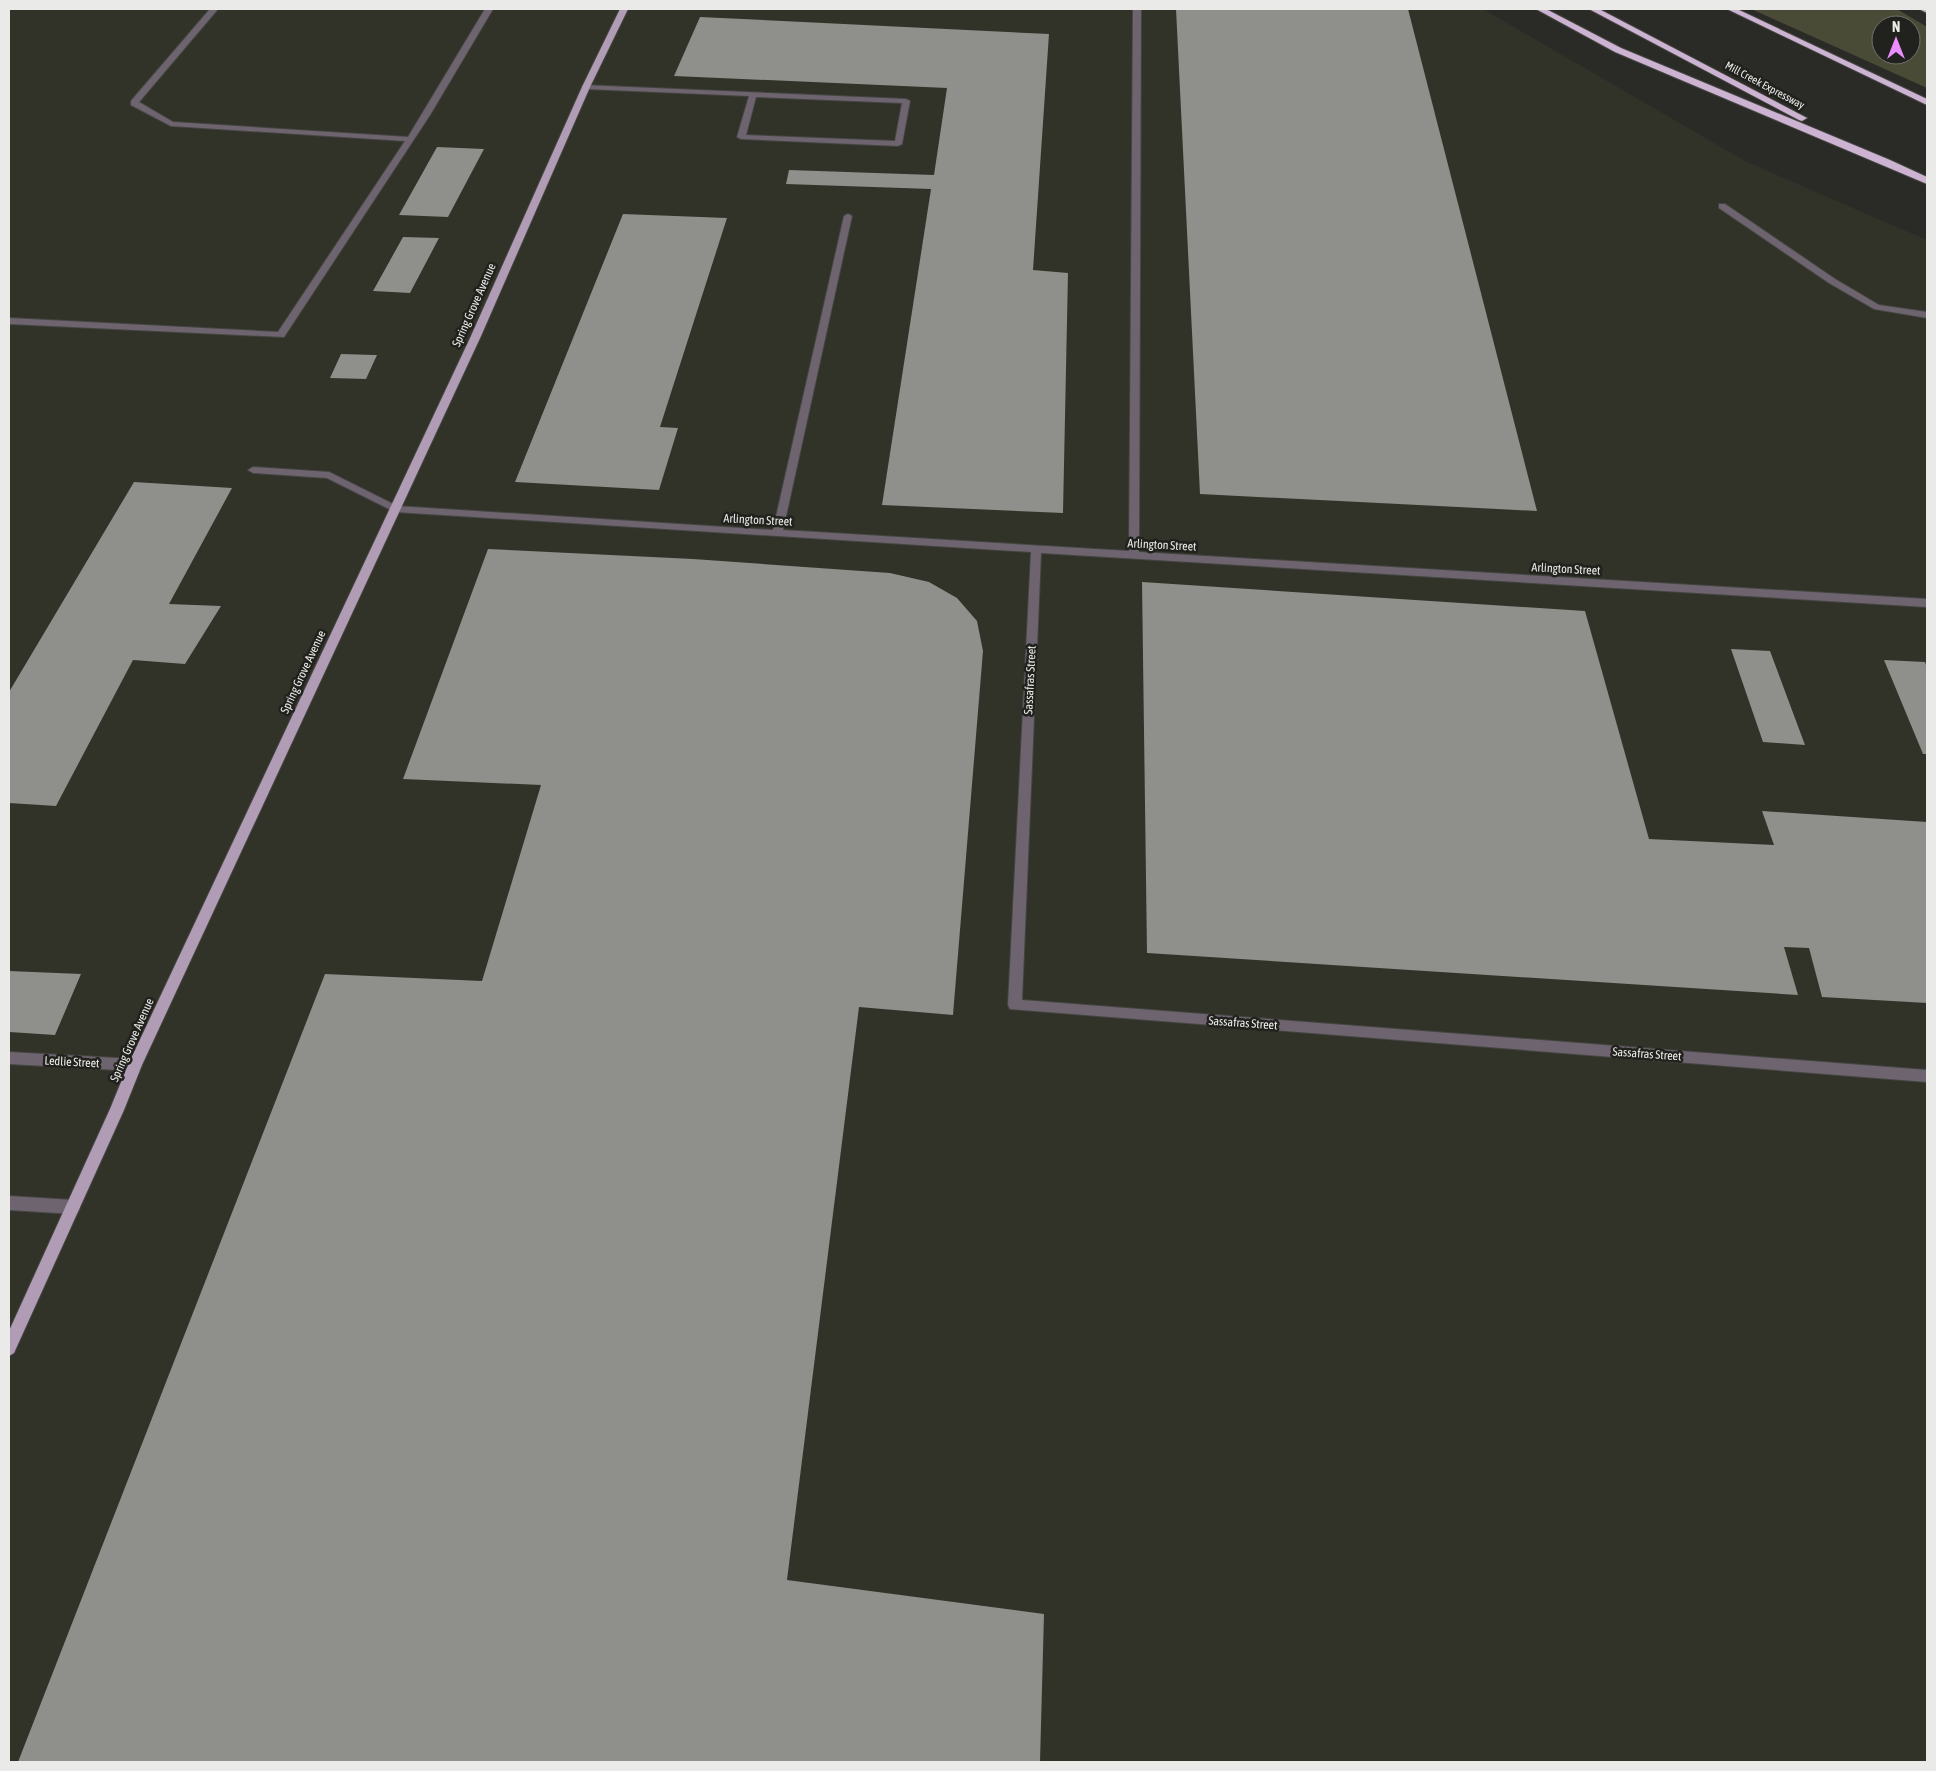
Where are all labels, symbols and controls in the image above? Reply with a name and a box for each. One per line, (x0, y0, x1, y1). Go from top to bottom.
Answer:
north arrow (1871, 15, 1921, 65)
text: N (1892, 19, 1900, 35)
street label: Mill Creek Expressway (1723, 59, 1807, 111)
street label: Spring Grove Avenue (449, 261, 499, 349)
street label: Arlington Street (723, 511, 793, 529)
street label: Arlington Street (1127, 536, 1197, 554)
street label: Arlington Street (1531, 560, 1601, 578)
street label: Spring Grove Avenue (278, 628, 328, 716)
street label: Sassafras Street (1021, 645, 1039, 715)
street label: Spring Grove Avenue (107, 996, 157, 1084)
street label: Sassafras Street (1208, 1014, 1278, 1032)
street label: Sassafras Street (1612, 1045, 1682, 1063)
street label: Ledlie Street (44, 1054, 100, 1070)

